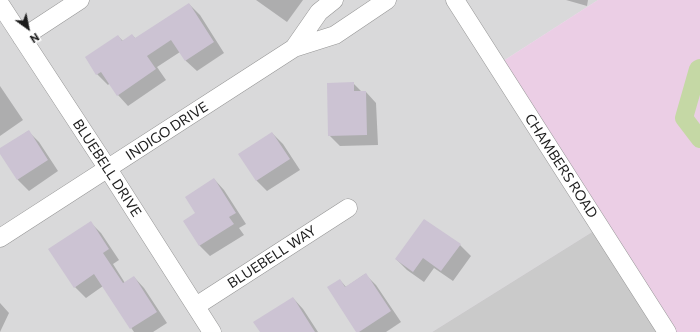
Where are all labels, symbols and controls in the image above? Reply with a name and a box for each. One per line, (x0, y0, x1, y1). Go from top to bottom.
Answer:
north arrow (8, 8, 48, 48)
text: N (28, 31, 42, 46)
street label: INDIGO DRIVE (123, 98, 211, 164)
street label: CHAMBERS ROAD (521, 111, 601, 221)
street label: BLUEBELL DRIVE (69, 116, 145, 220)
street label: BLUEBELL WAY (225, 222, 319, 292)

